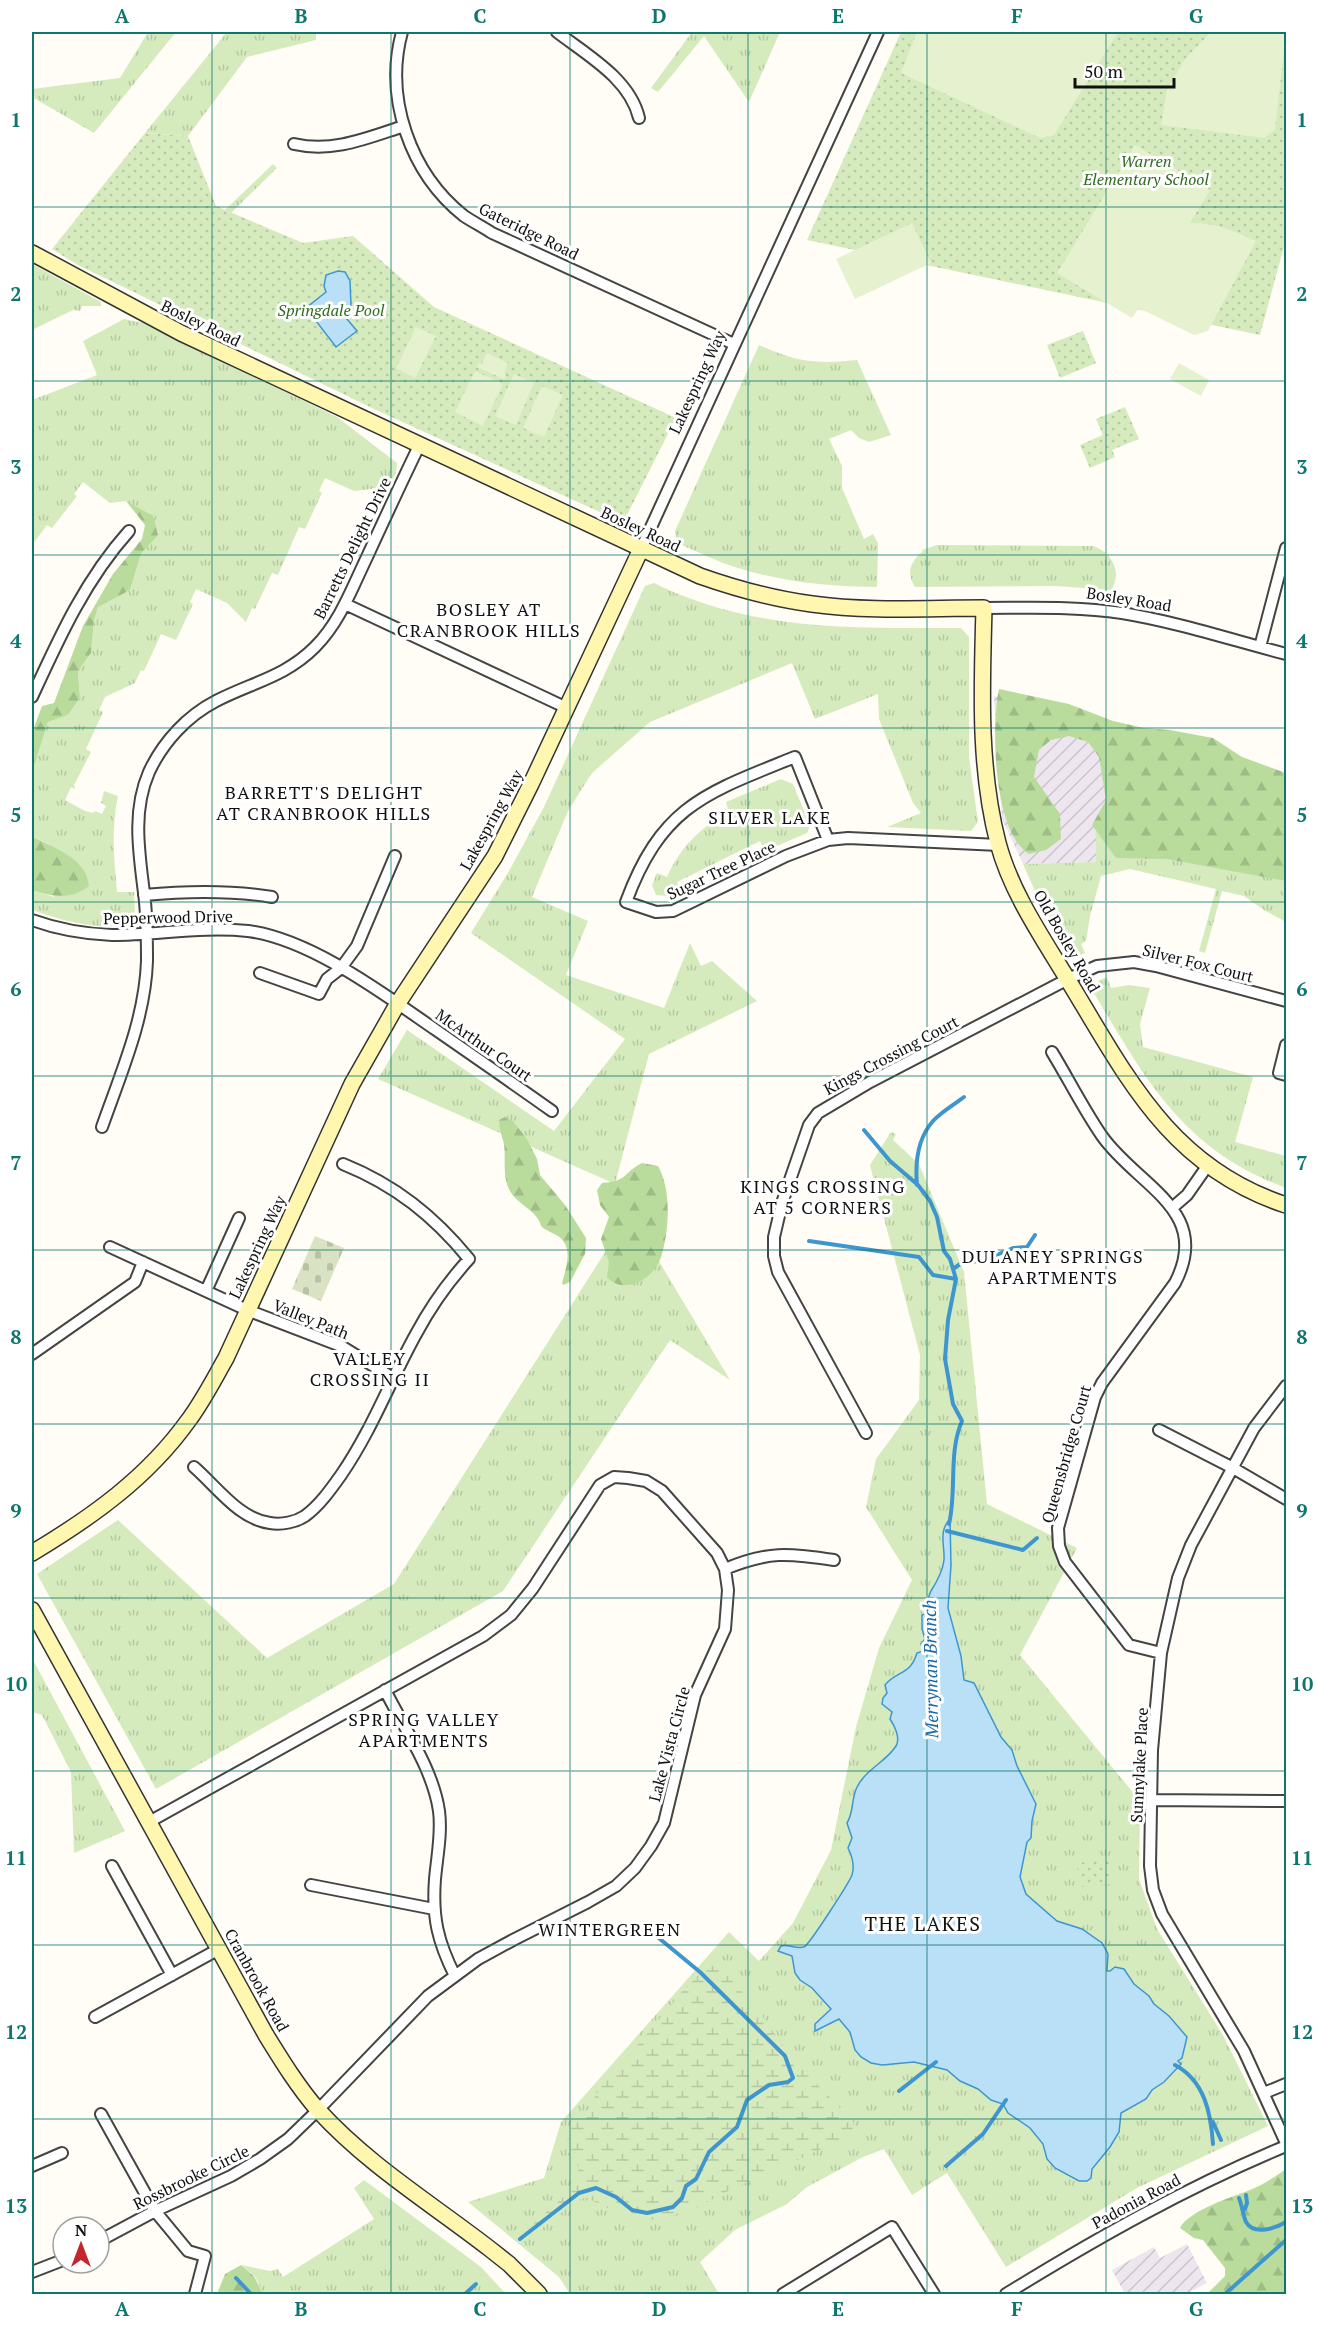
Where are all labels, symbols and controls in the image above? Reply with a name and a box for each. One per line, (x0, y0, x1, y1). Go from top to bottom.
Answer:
text: A (115, 2, 130, 29)
text: B (295, 2, 308, 29)
text: C (473, 2, 487, 29)
text: D (652, 2, 666, 29)
text: E (832, 2, 844, 29)
text: F (1011, 2, 1023, 29)
text: G (1189, 2, 1203, 29)
scale bar (1075, 51, 1174, 89)
text: 50 m (1084, 59, 1124, 83)
text: 1 (10, 106, 22, 133)
text: 1 (1296, 106, 1308, 133)
park label: Warren Elementary School (1082, 150, 1209, 190)
street label: Gateridge Road (475, 197, 583, 265)
text: 2 (10, 280, 22, 307)
text: 2 (1296, 280, 1308, 307)
street label: Bosley Road (158, 294, 245, 352)
park label: Springdale Pool (278, 299, 385, 321)
street label: Lakespring Way (663, 326, 731, 437)
text: 3 (10, 453, 22, 480)
text: 3 (1296, 453, 1308, 480)
street label: Barretts Delight Drive (308, 473, 396, 623)
street label: Bosley Road (597, 501, 685, 557)
street label: Bosley Road (1085, 581, 1173, 617)
district label: BOSLEY AT CRANBROOK HILLS (397, 597, 581, 642)
text: 4 (10, 627, 22, 654)
text: 4 (1296, 627, 1308, 654)
street label: Lakespring Way (454, 765, 528, 874)
district label: BARRETT'S DELIGHT AT CRANBROOK HILLS (216, 780, 432, 825)
text: 5 (10, 801, 22, 828)
text: 5 (1296, 801, 1308, 828)
district label: SILVER LAKE (708, 805, 832, 829)
street label: Sugar Tree Place (663, 835, 779, 905)
street label: Old Bosley Road (1029, 886, 1105, 997)
street label: Pepperwood Drive (103, 905, 233, 929)
street label: Silver Fox Court (1140, 939, 1256, 987)
text: 6 (10, 975, 22, 1002)
text: 6 (1296, 975, 1308, 1002)
street label: McArthur Court (431, 1004, 537, 1086)
street label: Kings Crossing Court (820, 1010, 962, 1100)
text: 7 (10, 1149, 22, 1176)
text: 7 (1296, 1149, 1308, 1176)
district label: KINGS CROSSING AT 5 CORNERS (740, 1174, 906, 1219)
street label: Lakespring Way (223, 1191, 291, 1302)
district label: DULANEY SPRINGS APARTMENTS (962, 1244, 1144, 1289)
street label: Valley Path (270, 1294, 353, 1344)
text: 8 (10, 1323, 22, 1350)
text: 8 (1296, 1323, 1308, 1350)
district label: VALLEY CROSSING II (310, 1346, 430, 1391)
street label: Queensbridge Court (1036, 1382, 1096, 1526)
text: 9 (10, 1497, 22, 1524)
text: 9 (1296, 1497, 1308, 1524)
water label: Merryman Branch (917, 1599, 943, 1740)
text: 10 (5, 1670, 27, 1697)
text: 10 (1291, 1670, 1313, 1697)
street label: Lake Vista Circle (643, 1684, 695, 1804)
district label: SPRING VALLEY APARTMENTS (348, 1707, 500, 1752)
street label: Sunnylake Place (1125, 1707, 1153, 1823)
text: 11 (5, 1844, 27, 1871)
text: 11 (1291, 1844, 1313, 1871)
district label: THE LAKES (865, 1910, 981, 1937)
district label: WINTERGREEN (538, 1917, 682, 1941)
street label: Cranbrook Road (220, 1925, 294, 2035)
text: 12 (5, 2018, 27, 2045)
text: 12 (1291, 2018, 1313, 2045)
street label: Rossbrooke Circle (129, 2139, 253, 2215)
street label: Padonia Road (1088, 2168, 1184, 2234)
text: 13 (5, 2192, 27, 2219)
text: 13 (1291, 2192, 1313, 2219)
north arrow (51, 2215, 111, 2275)
text: N (75, 2219, 87, 2241)
text: A (115, 2295, 130, 2322)
text: B (295, 2295, 308, 2322)
text: C (473, 2295, 487, 2322)
text: D (652, 2295, 666, 2322)
text: E (832, 2295, 844, 2322)
text: F (1011, 2295, 1023, 2322)
text: G (1189, 2295, 1203, 2322)

